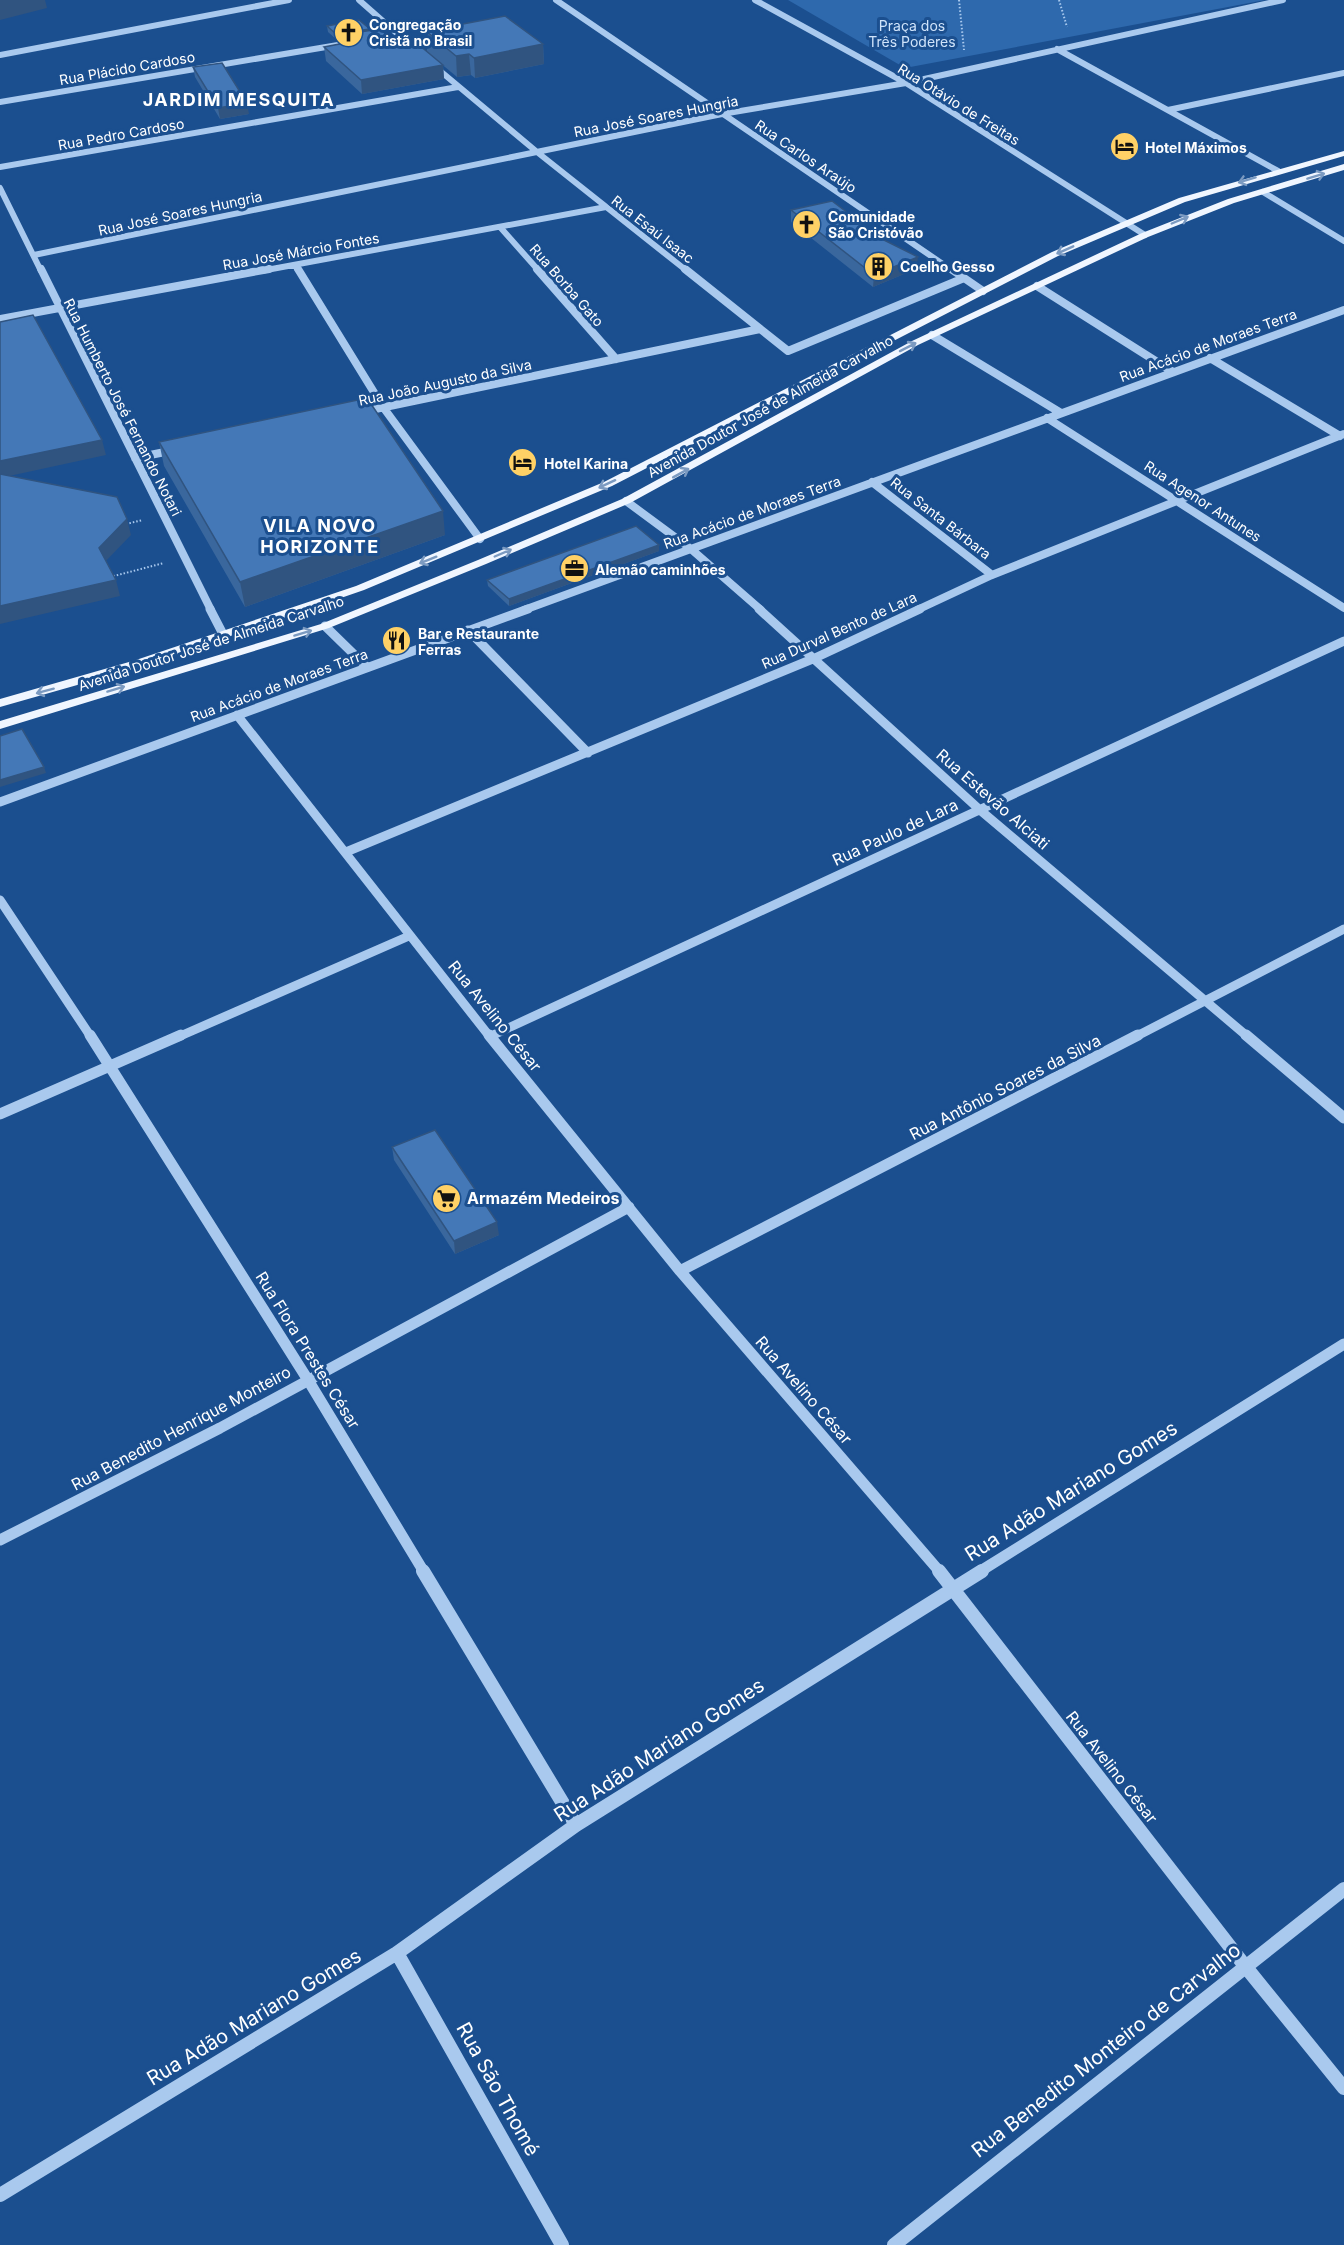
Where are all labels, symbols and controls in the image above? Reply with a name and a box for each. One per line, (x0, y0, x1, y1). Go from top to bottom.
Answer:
church icon: Congregação Cristã no Brasil (332, 16, 364, 48)
place label: Congregação Cristã no Brasil (369, 16, 472, 49)
park label: Praça dos Três Poderes (868, 17, 956, 50)
street label: Rua Plácido Cardoso (58, 48, 196, 88)
street label: Rua Otávio de Freitas (895, 60, 1023, 148)
district label: JARDIM MESQUITA (143, 89, 335, 110)
street label: Rua José Soares Hungria (572, 92, 740, 140)
street label: Rua Pedro Cardoso (57, 115, 185, 153)
street label: Rua Carlos Araújo (752, 116, 860, 196)
hotel icon: Hotel Máximos (1108, 131, 1140, 163)
place label: Hotel Máximos (1145, 139, 1247, 156)
one-way arrow (1306, 170, 1325, 181)
one-way arrow (1238, 175, 1257, 186)
street label: Rua José Soares Hungria (96, 187, 264, 239)
street label: Rua Esaú Isaac (608, 192, 698, 266)
church icon: Comunidade São Cristóvão (791, 208, 823, 240)
place label: Comunidade São Cristóvão (828, 208, 924, 241)
one-way arrow (1171, 214, 1189, 226)
street label: Rua José Márcio Fontes (221, 229, 381, 273)
street label: Rua Borba Gato (527, 240, 607, 330)
one-way arrow (1057, 244, 1075, 256)
building icon: Coelho Gesso (863, 250, 895, 282)
place label: Coelho Gesso (900, 258, 995, 275)
street label: Rua Humberto José Fernando Notari (61, 295, 185, 519)
street label: Rua Acácio de Moraes Terra (1117, 305, 1299, 385)
street label: Avenida Doutor José de Almeida Carvalho (644, 331, 896, 481)
one-way arrow (899, 341, 917, 352)
street label: Rua João Augusto da Silva (357, 355, 533, 409)
hotel icon: Hotel Karina (507, 447, 539, 479)
place label: Hotel Karina (544, 455, 628, 472)
street label: Rua Agenor Antunes (1141, 457, 1265, 545)
one-way arrow (672, 467, 689, 479)
street label: Rua Acácio de Moraes Terra (661, 472, 843, 552)
street label: Rua Santa Bárbara (887, 473, 995, 563)
one-way arrow (599, 479, 617, 491)
district label: VILA NOVO HORIZONTE (260, 515, 380, 557)
one-way arrow (494, 547, 512, 558)
office icon: Alemão caminhões (558, 553, 590, 585)
one-way arrow (419, 555, 438, 566)
place label: Alemão caminhões (595, 561, 726, 578)
street label: Rua Durval Bento de Lara (759, 588, 919, 672)
street label: Avenida Doutor José de Almeida Carvalho (76, 592, 346, 694)
restaurant icon: Bar e Restaurante Ferras (381, 625, 413, 657)
place label: Bar e Restaurante Ferras (418, 625, 539, 658)
one-way arrow (293, 627, 312, 638)
street label: Rua Acácio de Moraes Terra (188, 645, 370, 725)
one-way arrow (106, 683, 125, 694)
one-way arrow (36, 685, 55, 697)
street label: Rua Estevão Alciati (932, 744, 1054, 854)
street label: Rua Paulo de Lara (829, 794, 961, 870)
street label: Rua Avelino César (444, 956, 546, 1076)
street label: Rua Antônio Soares da Silva (906, 1030, 1104, 1144)
supermarket icon: Armazém Medeiros (430, 1182, 462, 1214)
place label: Armazém Medeiros (467, 1188, 620, 1208)
street label: Rua Flora Prestes César (251, 1268, 365, 1432)
street label: Rua Avelino César (752, 1332, 856, 1448)
street label: Rua Benedito Henrique Monteiro (68, 1361, 294, 1495)
street label: Rua Adão Mariano Gomes (960, 1416, 1182, 1566)
street label: Rua Adão Mariano Gomes (549, 1673, 769, 1827)
street label: Rua Avelino César (1062, 1707, 1162, 1827)
street label: Rua Benedito Monteiro de Carvalho (967, 1938, 1245, 2162)
street label: Rua Adão Mariano Gomes (142, 1943, 366, 2091)
street label: Rua São Thomé (451, 2018, 545, 2160)

